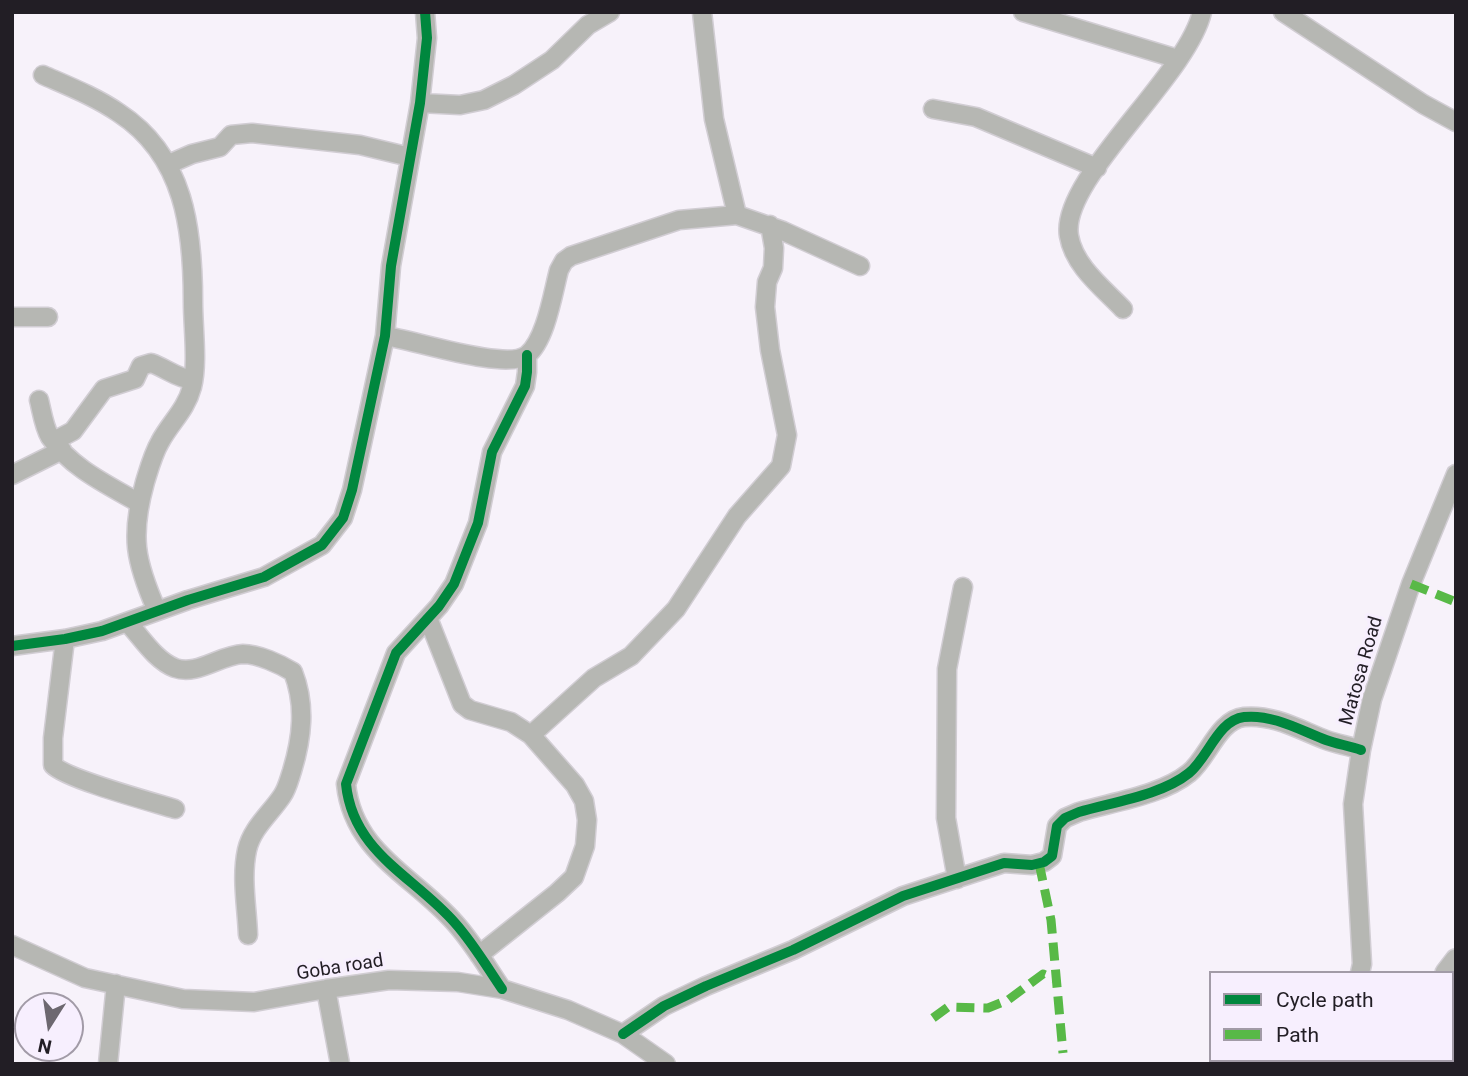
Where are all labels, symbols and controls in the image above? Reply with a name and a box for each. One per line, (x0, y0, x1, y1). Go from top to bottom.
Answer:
street label: Matosa Road (1336, 614, 1388, 728)
street label: Goba road (295, 950, 385, 986)
legend (1209, 971, 1454, 1062)
text: Cycle path (1276, 988, 1374, 1012)
north arrow (14, 992, 84, 1062)
text: Path (1276, 1023, 1319, 1047)
text: N (36, 1033, 54, 1059)

